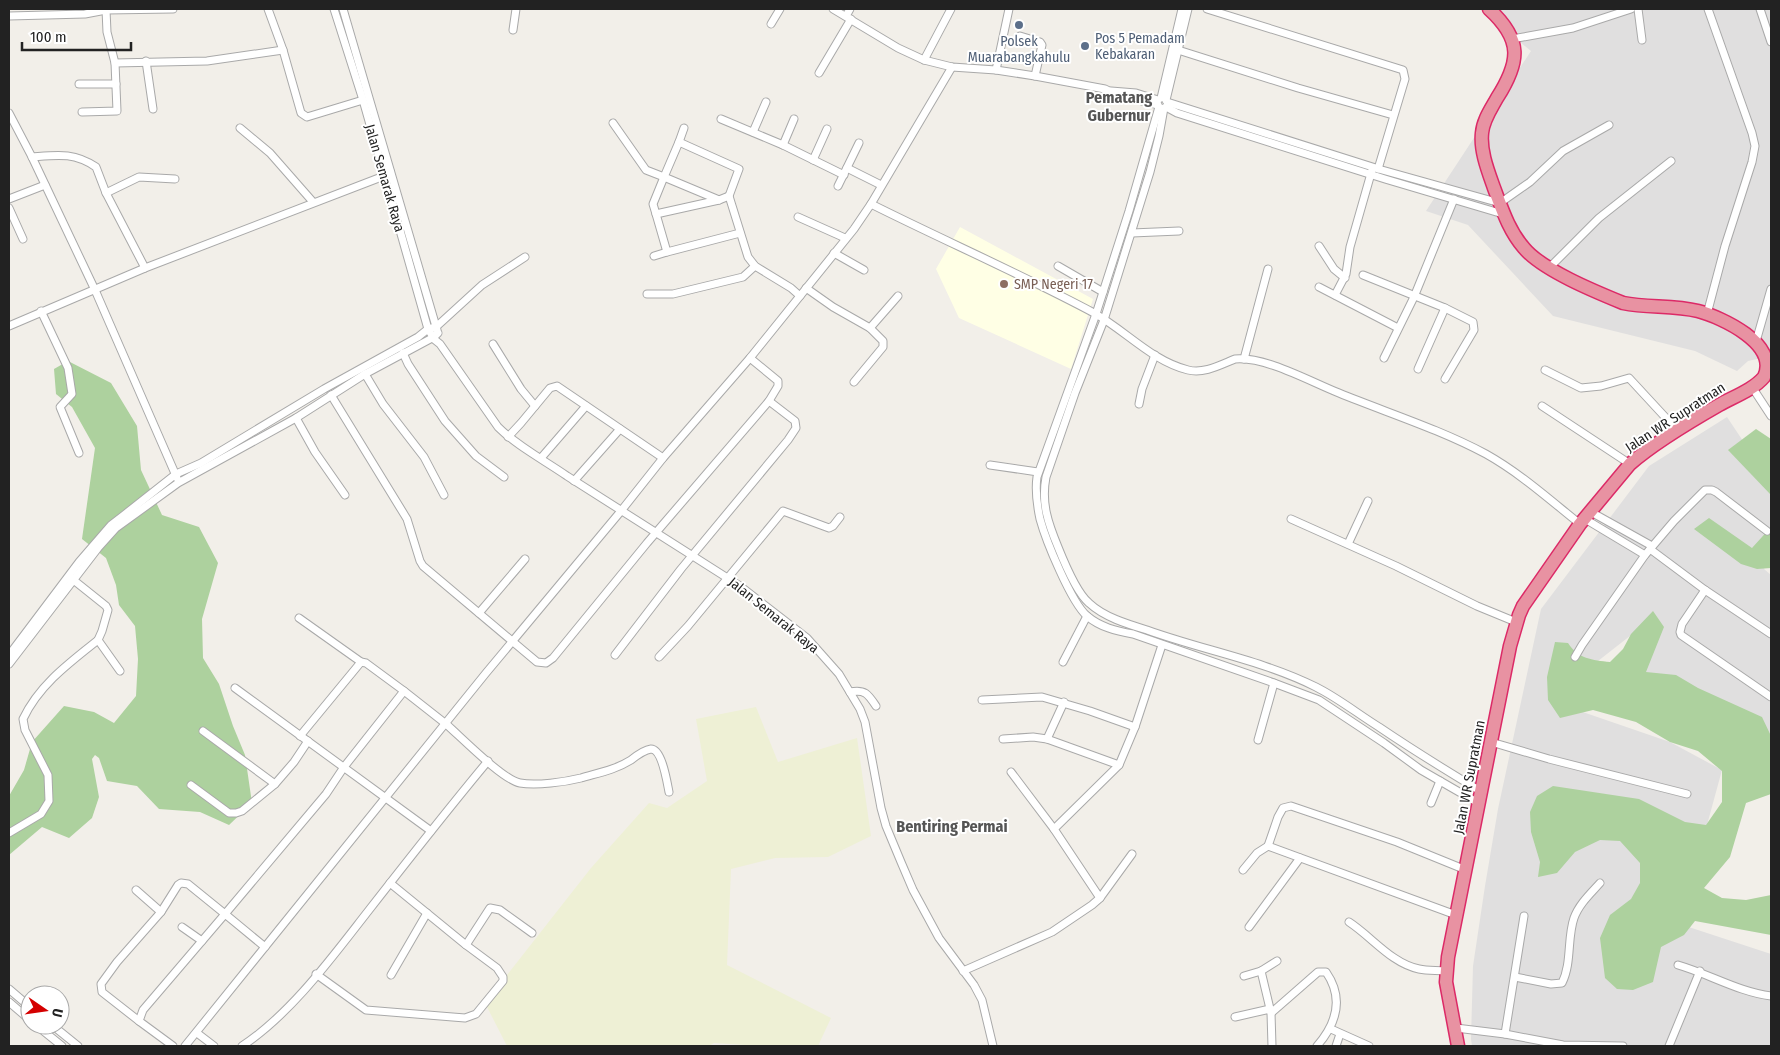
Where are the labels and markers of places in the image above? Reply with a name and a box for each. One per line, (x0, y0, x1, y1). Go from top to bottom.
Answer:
marker: Polsek Muarabangkahulu (1013, 19, 1025, 31)
place label: Pos 5 Pemadam Kebakaran (1095, 30, 1185, 63)
place label: Polsek Muarabangkahulu (968, 33, 1070, 66)
marker: Pos 5 Pemadam Kebakaran (1079, 40, 1091, 52)
place label: SMP Negeri 17 (1014, 276, 1093, 293)
marker: SMP Negeri 17 (998, 278, 1010, 290)

